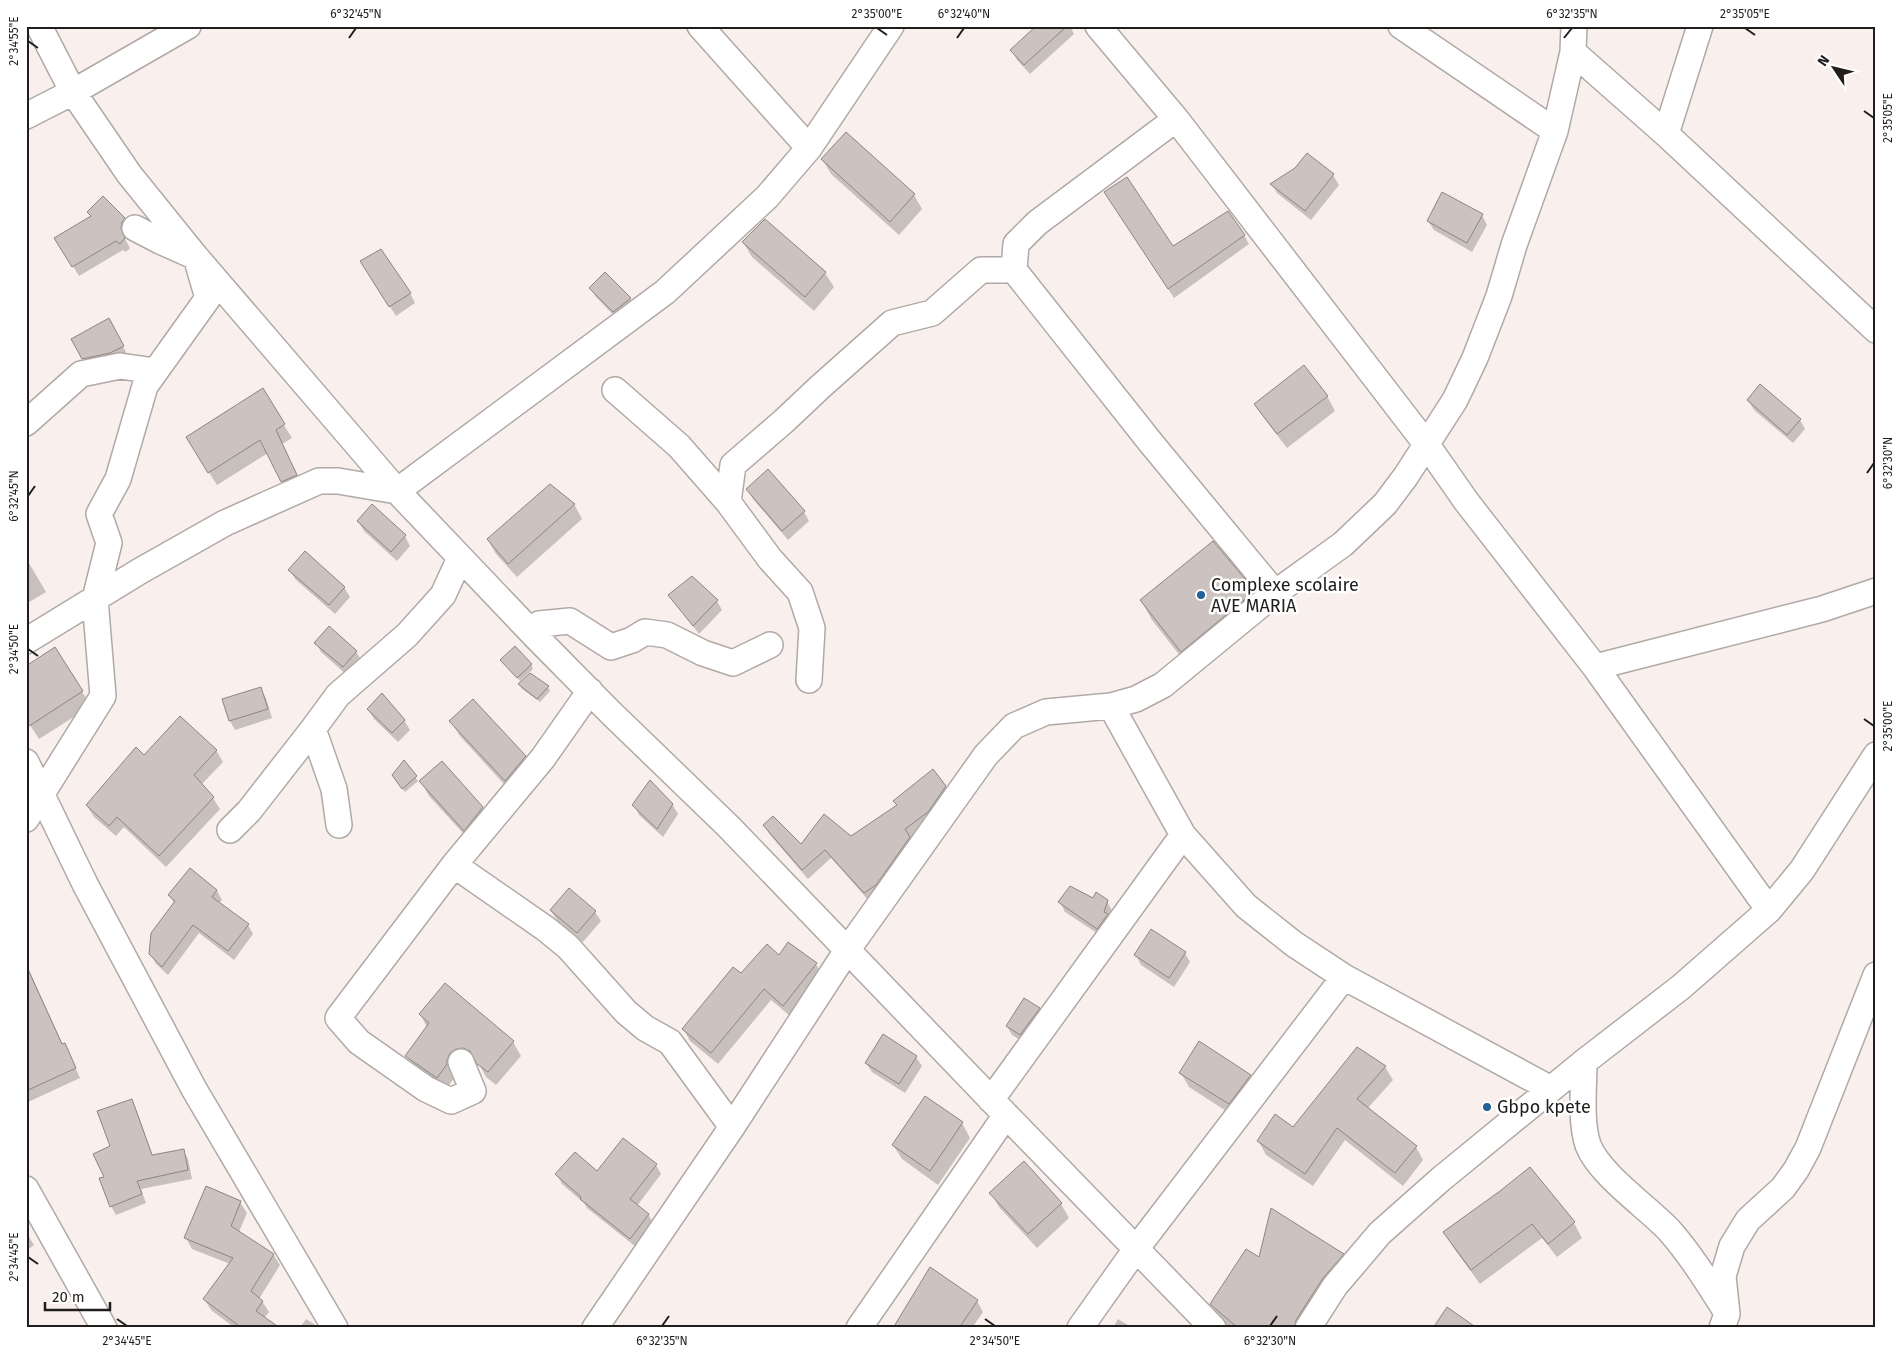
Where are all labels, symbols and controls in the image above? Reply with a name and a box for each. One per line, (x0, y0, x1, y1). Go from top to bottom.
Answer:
text: 6°32'45"N (330, 7, 382, 21)
text: 2°35'00"E (852, 7, 902, 21)
text: 6°32'40"N (938, 7, 990, 21)
text: 6°32'35"N (1546, 7, 1598, 21)
text: 2°35'05"E (1720, 7, 1770, 21)
text: 2°34'55"E (7, 16, 21, 66)
north arrow (1810, 42, 1860, 92)
text: N (1814, 52, 1833, 70)
text: 2°35'05"E (1881, 93, 1895, 143)
text: 6°32'30"N (1881, 437, 1895, 489)
text: 6°32'45"N (7, 470, 21, 522)
place label: Complexe scolaire AVE MARIA (1211, 574, 1359, 617)
marker: Complexe scolaire AVE MARIA (1195, 589, 1207, 601)
text: 2°34'50"E (7, 624, 21, 674)
text: 2°35'00"E (1881, 701, 1895, 751)
place label: Gbpo kpete (1497, 1096, 1591, 1118)
marker: Gbpo kpete (1481, 1101, 1493, 1113)
text: 2°34'45"E (7, 1232, 21, 1282)
scale bar (45, 1279, 110, 1311)
text: 20 m (52, 1288, 85, 1306)
text: 2°34'45"E (102, 1334, 152, 1348)
text: 6°32'35"N (636, 1334, 688, 1348)
text: 2°34'50"E (970, 1334, 1020, 1348)
text: 6°32'30"N (1244, 1334, 1296, 1348)

